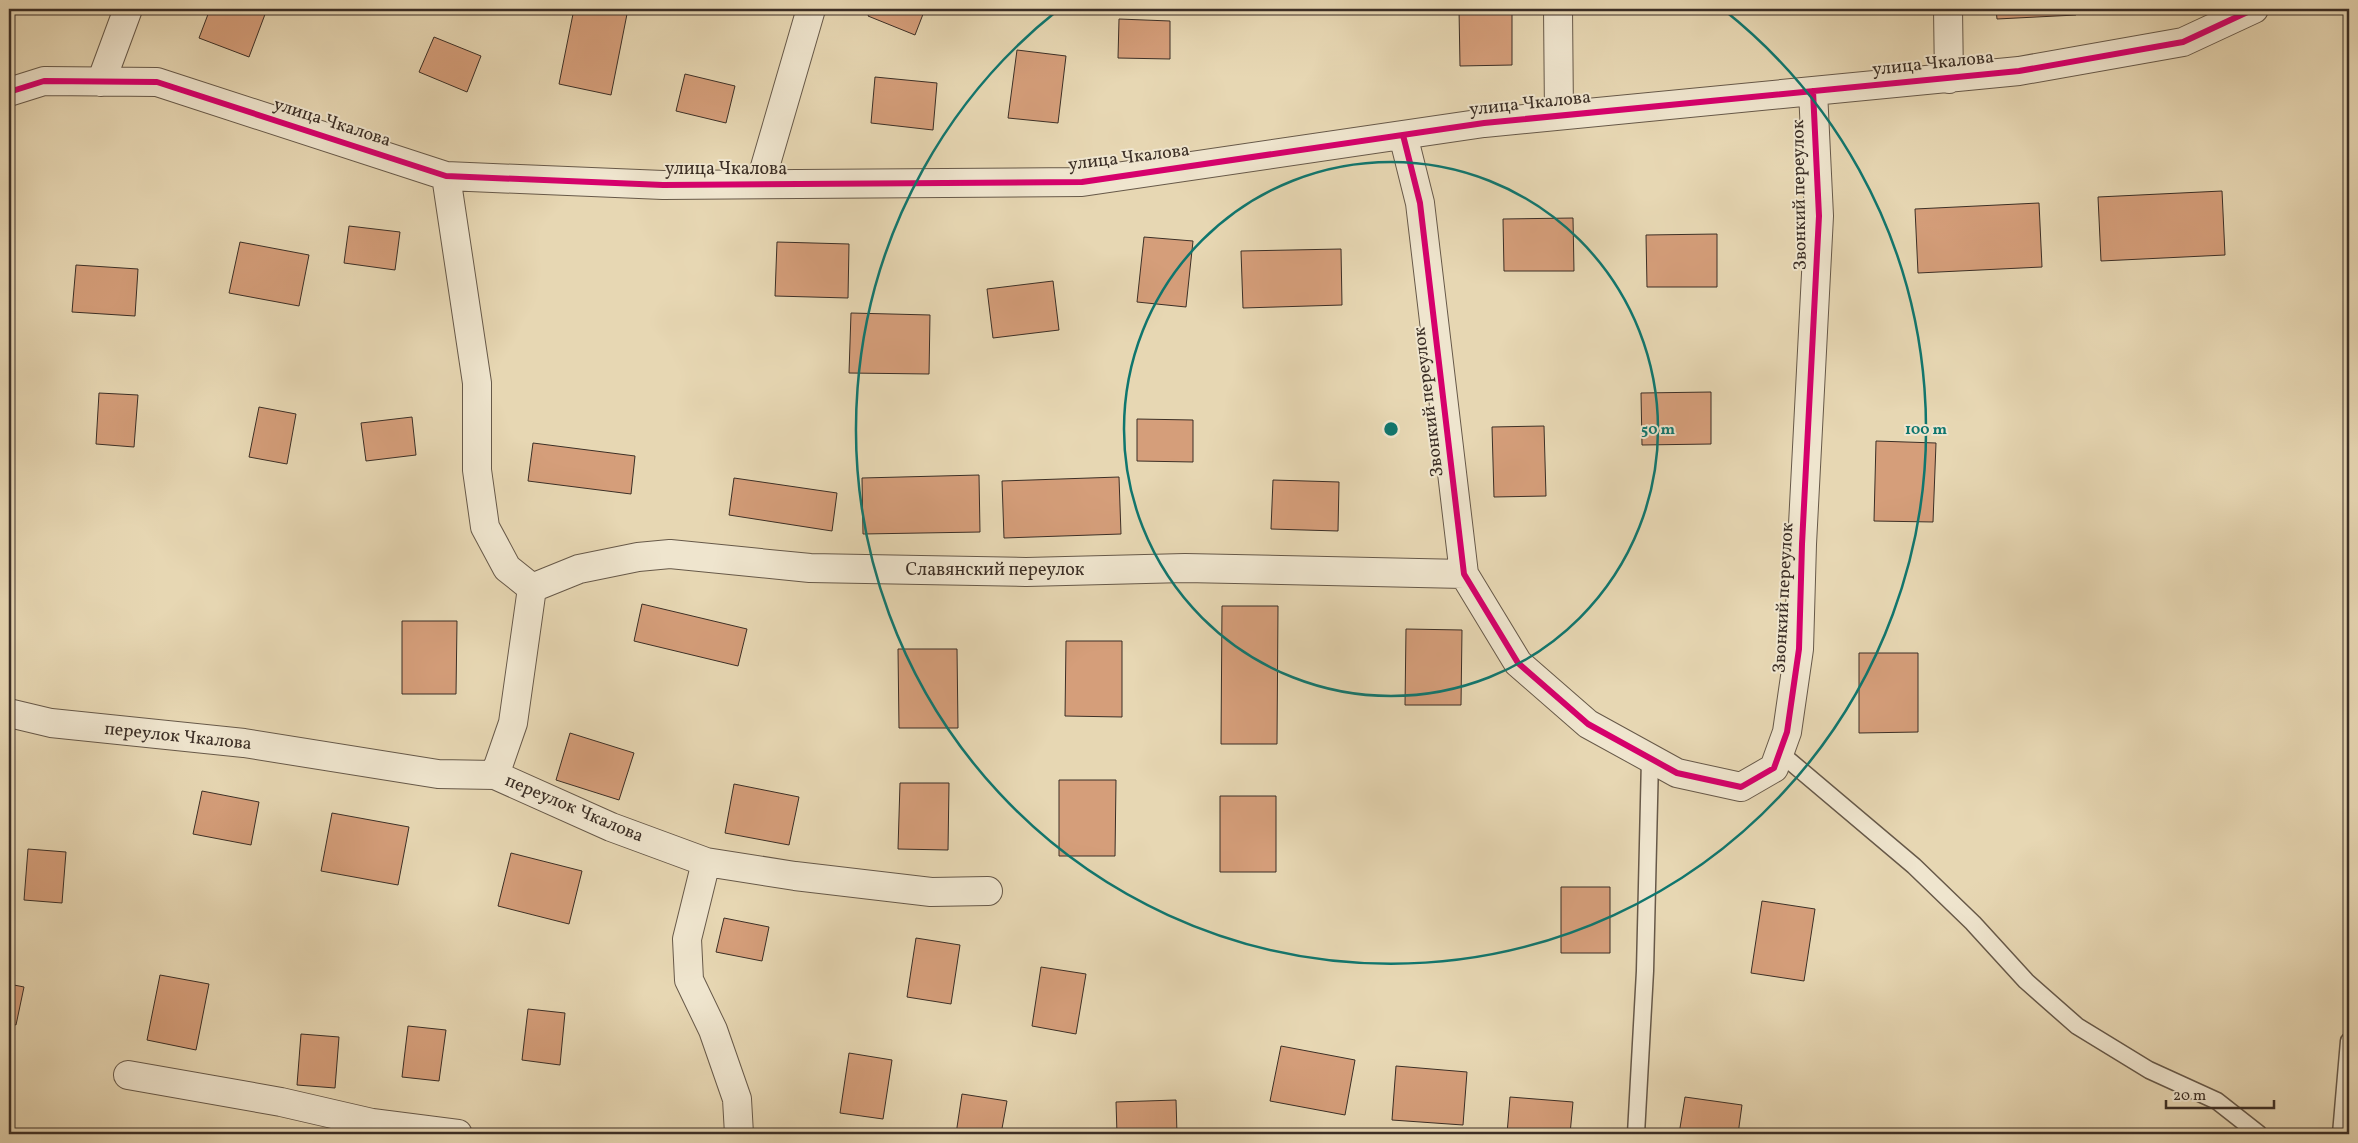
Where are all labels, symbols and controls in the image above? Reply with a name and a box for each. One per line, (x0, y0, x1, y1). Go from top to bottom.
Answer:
street label: улица Чкалова (1871, 45, 1995, 83)
street label: улица Чкалова (1468, 85, 1592, 123)
street label: улица Чкалова (270, 92, 394, 154)
street label: Звонкий переулок (1786, 119, 1814, 271)
street label: улица Чкалова (1067, 138, 1191, 178)
street label: улица Чкалова (665, 157, 787, 182)
street label: Звонкий переулок (1407, 325, 1451, 478)
centre of rings (1382, 420, 1400, 438)
text: 50 m (1641, 420, 1675, 441)
text: 100 m (1905, 420, 1948, 441)
street label: Звонкий переулок (1768, 522, 1800, 674)
street label: Славянский переулок (906, 558, 1085, 583)
street label: переулок Чкалова (103, 717, 253, 757)
street label: переулок Чкалова (501, 769, 647, 849)
scale bar (2166, 1078, 2273, 1110)
text: 20 m (2173, 1086, 2206, 1107)

